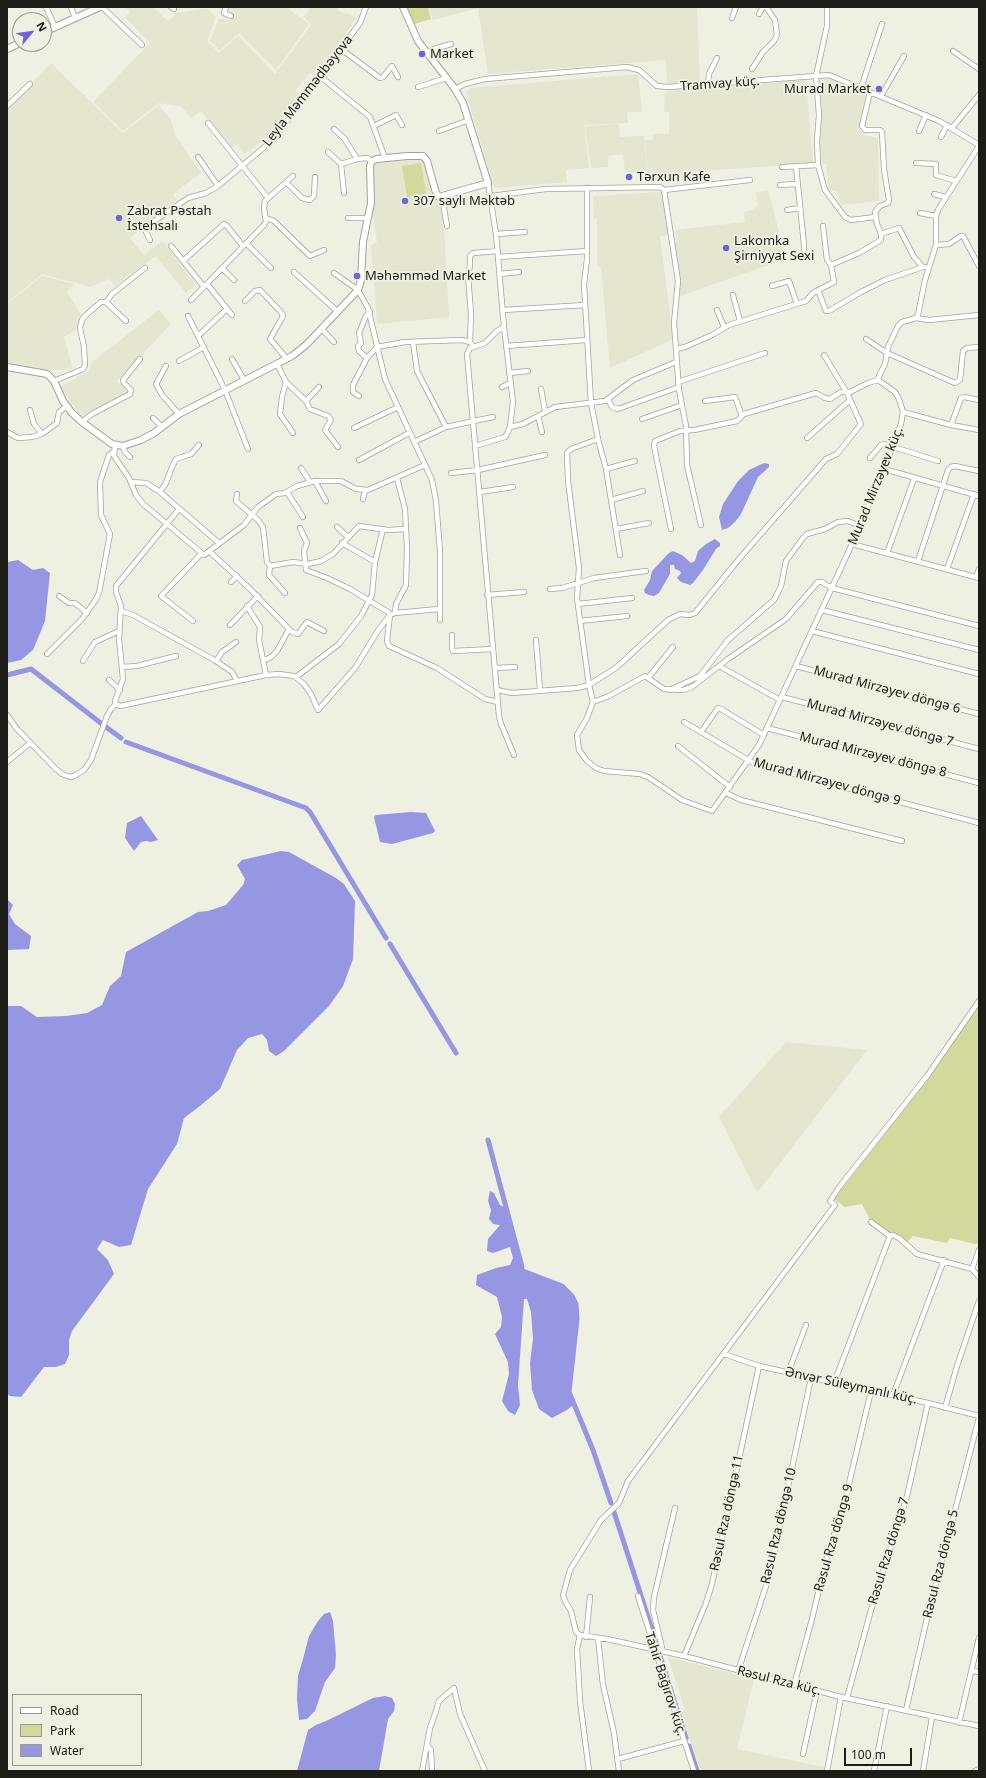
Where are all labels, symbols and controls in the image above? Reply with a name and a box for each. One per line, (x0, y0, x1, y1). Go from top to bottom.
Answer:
north arrow (12, 12, 52, 52)
text: N (33, 19, 51, 34)
street label: Leyla Məmmədbəyova (260, 32, 356, 150)
place label: Market (430, 46, 473, 62)
marker: Market (417, 49, 427, 59)
street label: Tramvay küç. (680, 73, 760, 95)
place label: Murad Market (784, 81, 871, 97)
marker: Murad Market (874, 84, 884, 94)
place label: Tərxun Kafe (637, 169, 710, 185)
marker: Tərxun Kafe (624, 172, 634, 182)
place label: 307 saylı Məktəb (413, 193, 515, 209)
marker: 307 saylı Məktəb (400, 196, 410, 206)
place label: Zabrat Pəstah İstehsalı (127, 203, 212, 234)
marker: Zabrat Pəstah İstehsalı (114, 213, 124, 223)
place label: Lakomka Şirniyyat Sexi (734, 233, 814, 264)
marker: Lakomka Şirniyyat Sexi (721, 243, 731, 253)
place label: Məhəmməd Market (365, 268, 486, 284)
marker: Məhəmməd Market (352, 271, 362, 281)
street label: Murad Mirzəyev küç. (845, 425, 907, 547)
street label: Murad Mirzəyev döngə 6 (812, 663, 962, 717)
street label: Murad Mirzəyev döngə 7 (805, 696, 955, 750)
street label: Murad Mirzəyev döngə 8 (798, 729, 948, 781)
street label: Murad Mirzəyev döngə 9 (752, 755, 902, 809)
street label: Ənvər Süleymanlı küç. (783, 1364, 919, 1408)
street label: Rəsul Rza döngə 11 (707, 1453, 747, 1573)
street label: Rəsul Rza döngə 10 (758, 1466, 800, 1586)
street label: Rəsul Rza döngə 9 (811, 1482, 857, 1594)
street label: Rəsul Rza döngə 7 (865, 1495, 913, 1607)
street label: Rəsul Rza döngə 5 (920, 1508, 962, 1620)
street label: Tahir Bağırov küç. (641, 1630, 689, 1738)
street label: Rəsul Rza küç. (735, 1663, 823, 1699)
legend (12, 1694, 142, 1766)
text: Road (50, 1702, 79, 1719)
text: Park (50, 1722, 75, 1739)
scale bar (846, 1740, 914, 1766)
text: Water (50, 1742, 84, 1759)
text: 100 m (851, 1746, 886, 1763)

